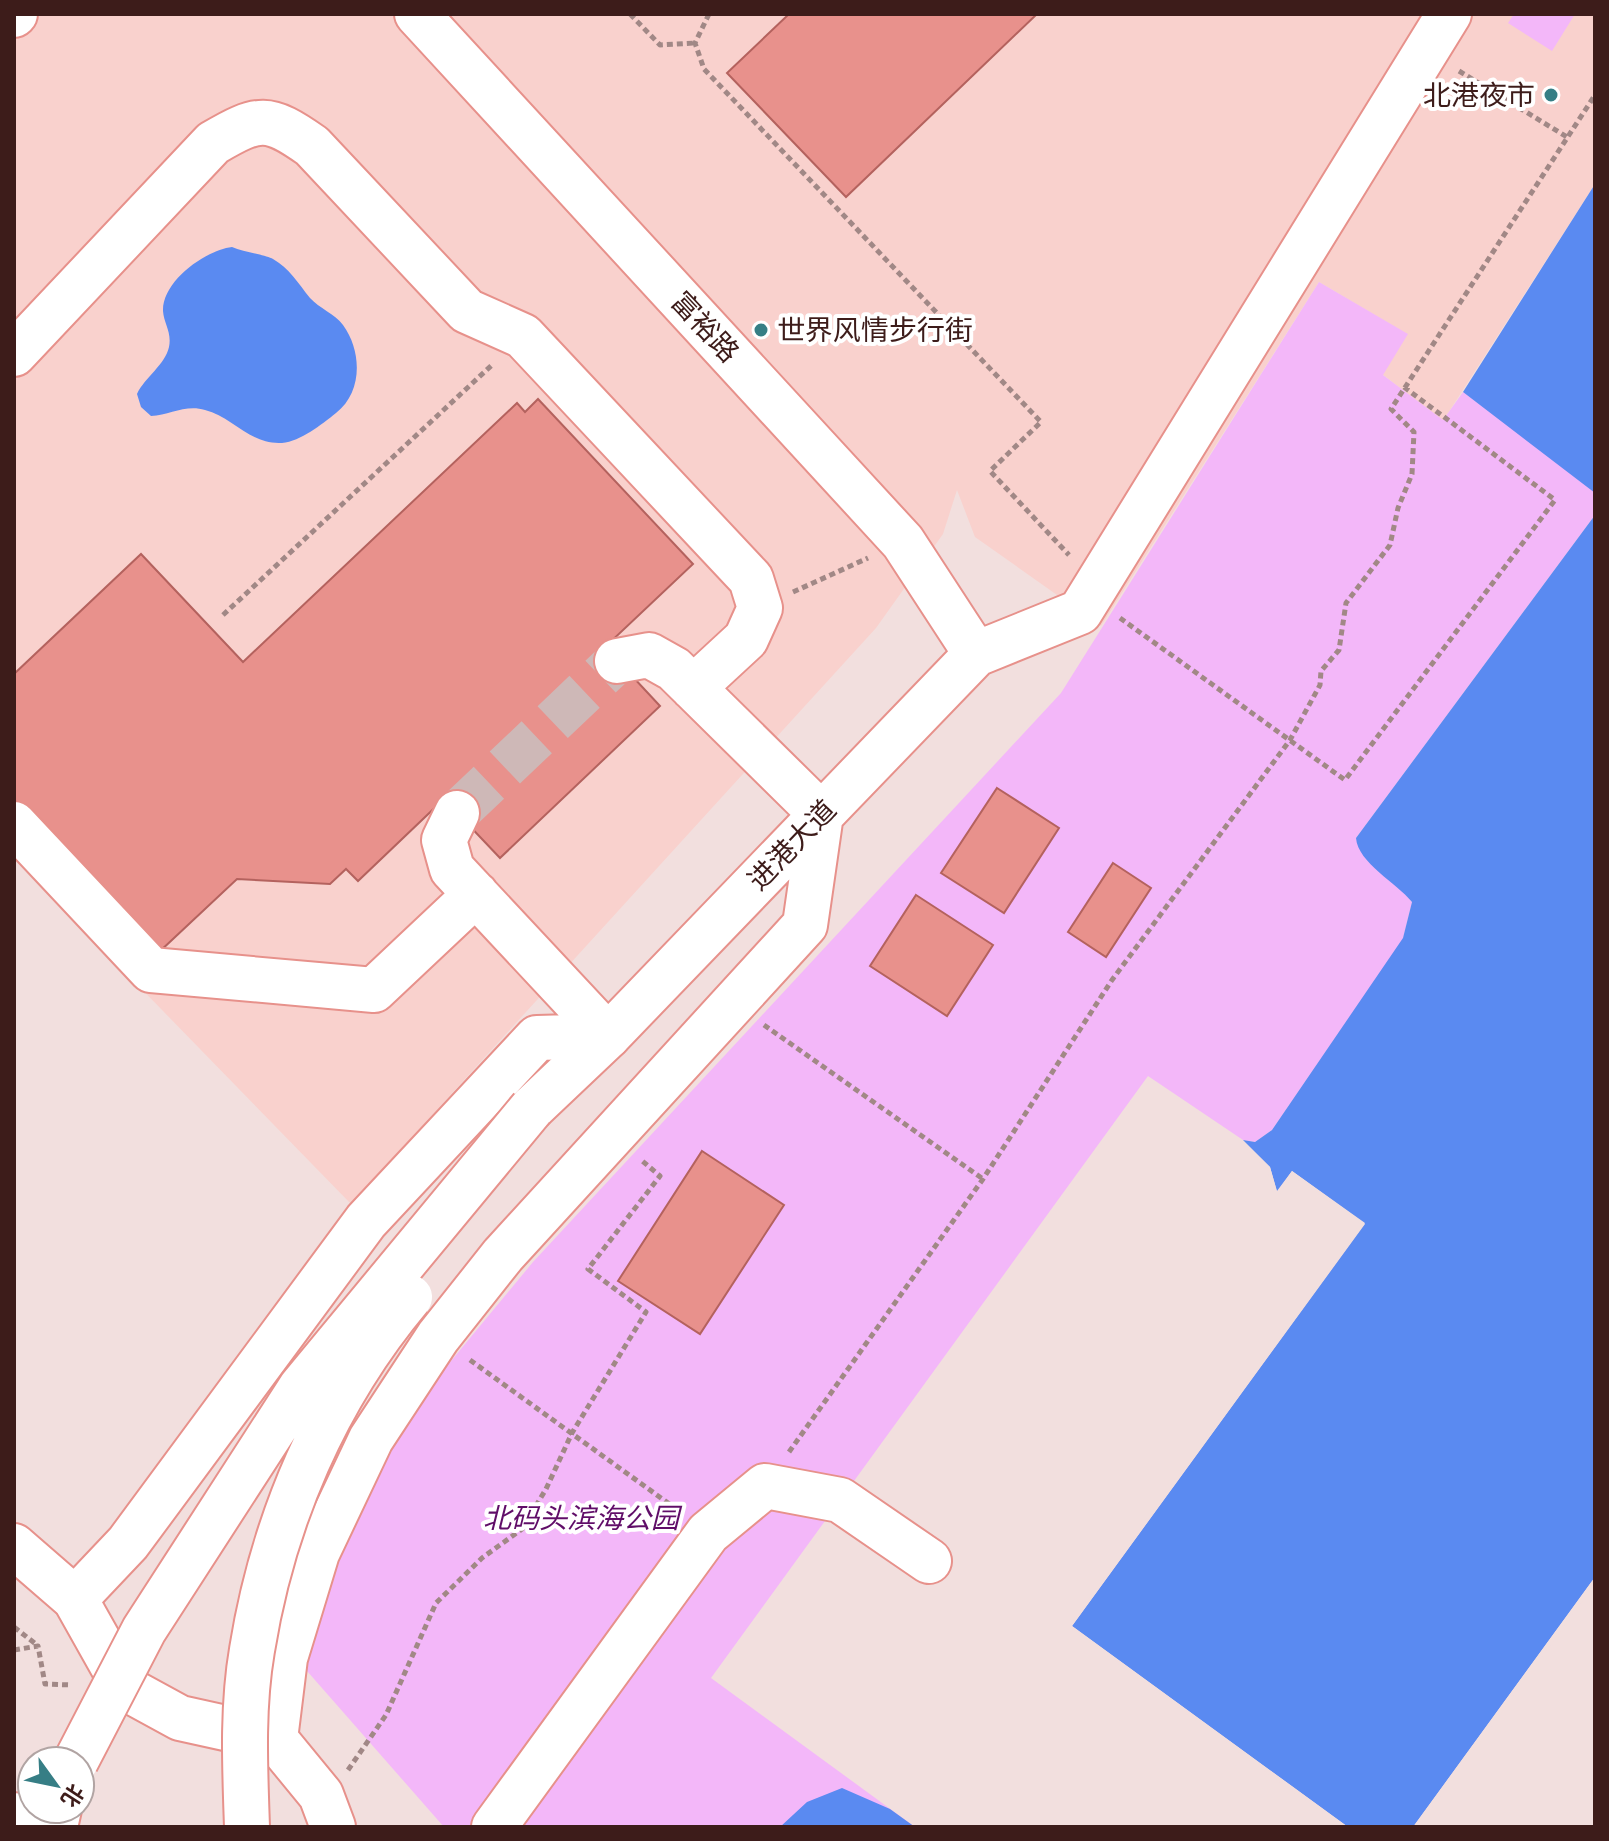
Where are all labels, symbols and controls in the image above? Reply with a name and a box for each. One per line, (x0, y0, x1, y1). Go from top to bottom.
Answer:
place label: 北港夜市 (1423, 79, 1535, 112)
marker: 北港夜市 (1542, 86, 1560, 104)
street label: 富裕路 (664, 285, 746, 369)
place label: 世界风情步行街 (777, 314, 973, 347)
marker: 世界风情步行街 (752, 321, 770, 339)
street label: 进港大道 (741, 793, 843, 897)
park label: 北码头滨海公园 (483, 1502, 683, 1535)
north arrow (16, 1745, 96, 1825)
text: 北 (55, 1779, 90, 1812)

